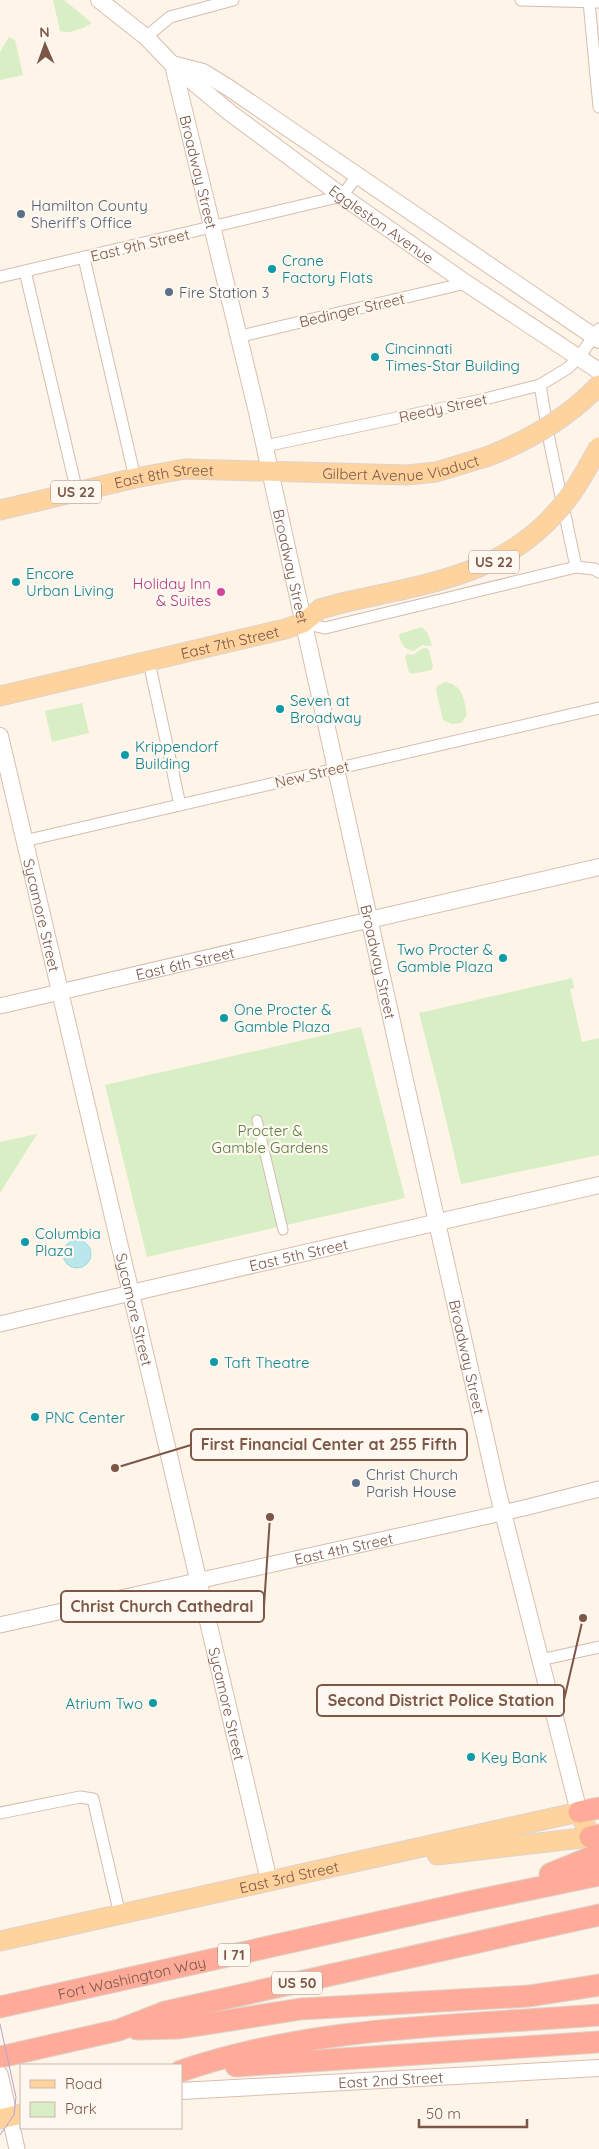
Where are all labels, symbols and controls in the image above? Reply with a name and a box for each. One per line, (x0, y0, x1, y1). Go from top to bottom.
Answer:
north arrow (20, 20, 70, 70)
text: N (39, 23, 50, 41)
street label: Broadway Street (176, 113, 222, 231)
street label: Eggleston Avenue (325, 180, 438, 267)
place label: Hamilton County Sheriff’s Office (31, 196, 148, 232)
marker: Hamilton County Sheriff’s Office (15, 208, 27, 220)
street label: East 9th Street (89, 224, 191, 266)
place label: Crane Factory Flats (282, 251, 373, 287)
marker: Crane Factory Flats (266, 263, 278, 275)
place label: Fire Station 3 (179, 283, 269, 302)
marker: Fire Station 3 (163, 286, 175, 298)
street label: Bedinger Street (297, 289, 407, 331)
place label: Cincinnati Times-Star Building (385, 339, 520, 375)
marker: Cincinnati Times-Star Building (369, 351, 381, 363)
street label: Reedy Street (397, 389, 489, 427)
street label: Gilbert Avenue Viaduct (322, 450, 481, 485)
street label: East 8th Street (112, 459, 214, 492)
road number: US 22 (51, 481, 101, 504)
street label: Broadway Street (269, 507, 313, 625)
road number: US 22 (469, 550, 519, 574)
place label: Encore Urban Living (26, 564, 114, 600)
place label: Holiday Inn & Suites (133, 574, 211, 610)
marker: Encore Urban Living (10, 576, 22, 588)
marker: Holiday Inn & Suites (215, 586, 227, 598)
street label: East 7th Street (179, 621, 281, 663)
place label: Seven at Broadway (290, 691, 361, 727)
marker: Seven at Broadway (274, 703, 286, 715)
place label: Krippendorf Building (135, 737, 219, 773)
marker: Krippendorf Building (119, 749, 131, 761)
street label: New Street (273, 756, 351, 792)
street label: Sycamore Street (20, 857, 65, 974)
street label: Broadway Street (357, 903, 401, 1021)
place label: Two Procter & Gamble Plaza (397, 940, 493, 976)
street label: East 6th Street (134, 942, 236, 984)
marker: Two Procter & Gamble Plaza (497, 952, 509, 964)
place label: One Procter & Gamble Plaza (234, 1000, 332, 1036)
marker: One Procter & Gamble Plaza (218, 1012, 230, 1024)
park label: Procter & Gamble Gardens (212, 1121, 328, 1157)
place label: Columbia Plaza (35, 1224, 101, 1260)
street label: East 5th Street (247, 1234, 350, 1275)
marker: Columbia Plaza (19, 1236, 31, 1248)
street label: Sycamore Street (112, 1251, 157, 1368)
street label: Broadway Street (445, 1298, 489, 1416)
place label: Taft Theatre (224, 1353, 310, 1372)
marker: Taft Theatre (208, 1356, 220, 1368)
place label: PNC Center (45, 1408, 125, 1427)
marker: PNC Center (29, 1411, 41, 1423)
callout: First Financial Center at 255 Fifth (191, 1429, 467, 1460)
text: First Financial Center at 255 Fifth (201, 1434, 457, 1454)
place label: Christ Church Parish House (366, 1465, 458, 1501)
marker: Christ Church Parish House (350, 1477, 362, 1489)
street label: East 4th Street (292, 1528, 395, 1569)
callout: Christ Church Cathedral (61, 1591, 264, 1622)
text: Christ Church Cathedral (70, 1596, 254, 1616)
street label: Sycamore Street (205, 1645, 250, 1762)
callout: Second District Police Station (317, 1685, 564, 1716)
text: Second District Police Station (328, 1690, 554, 1710)
place label: Atrium Two (65, 1694, 143, 1713)
marker: Atrium Two (147, 1697, 159, 1709)
place label: Key Bank (481, 1748, 547, 1767)
marker: Key Bank (465, 1751, 477, 1763)
street label: East 3rd Street (237, 1856, 340, 1897)
road number: I 71 (218, 1944, 250, 1966)
street label: Fort Washington Way (56, 1952, 208, 2003)
road number: US 50 (272, 1972, 322, 1995)
legend (20, 2064, 182, 2129)
street label: East 2nd Street (338, 2067, 444, 2092)
text: Road (65, 2074, 102, 2093)
scale bar (419, 2096, 526, 2128)
text: Park (65, 2099, 97, 2118)
text: 50 m (426, 2104, 461, 2123)

